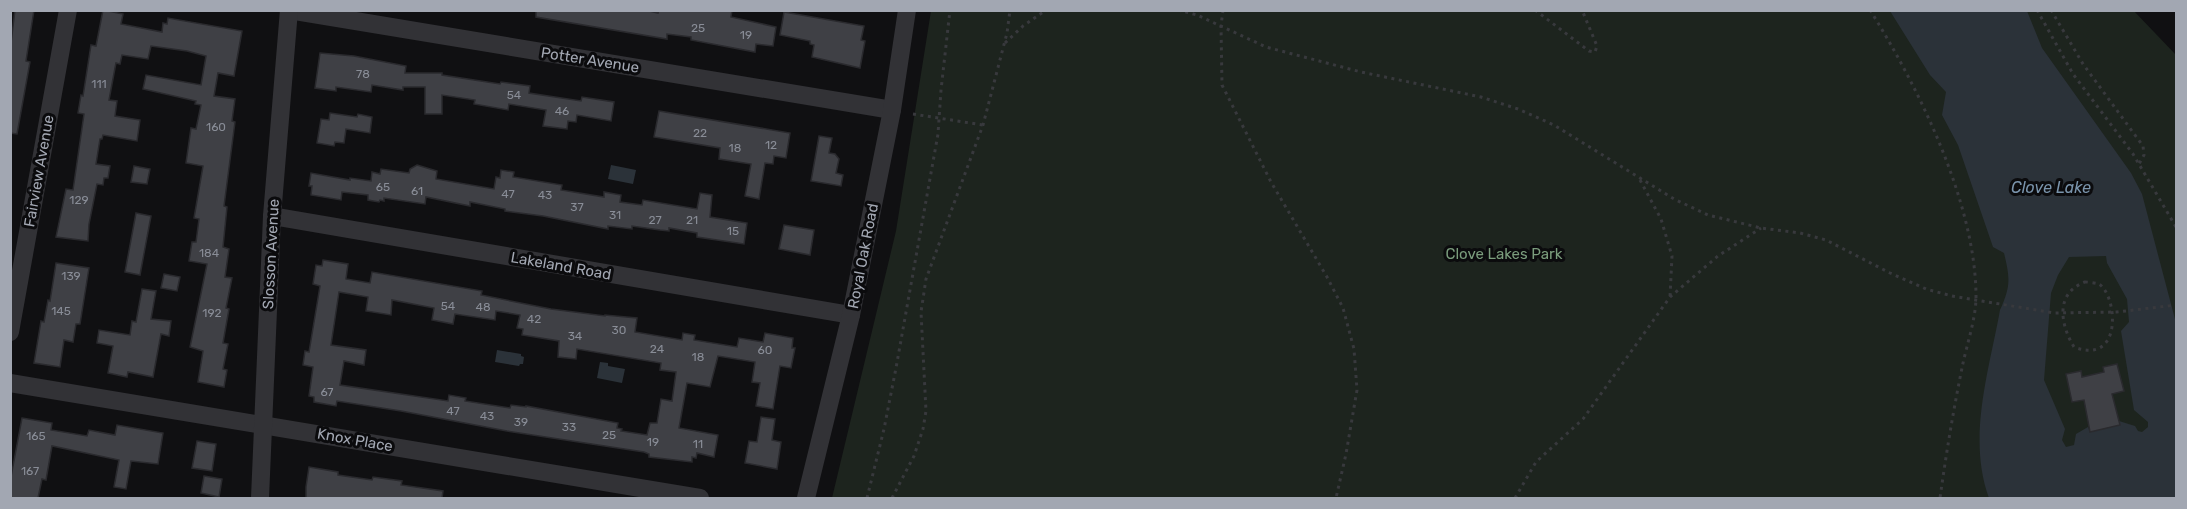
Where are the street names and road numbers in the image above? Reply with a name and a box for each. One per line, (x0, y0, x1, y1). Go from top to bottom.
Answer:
street label: Potter Avenue (540, 43, 640, 77)
street label: Fairview Avenue (20, 114, 58, 228)
street label: Slosson Avenue (259, 198, 283, 310)
street label: Royal Oak Road (844, 202, 882, 310)
street label: Lakeland Road (509, 248, 613, 284)
street label: Knox Place (316, 424, 394, 456)

